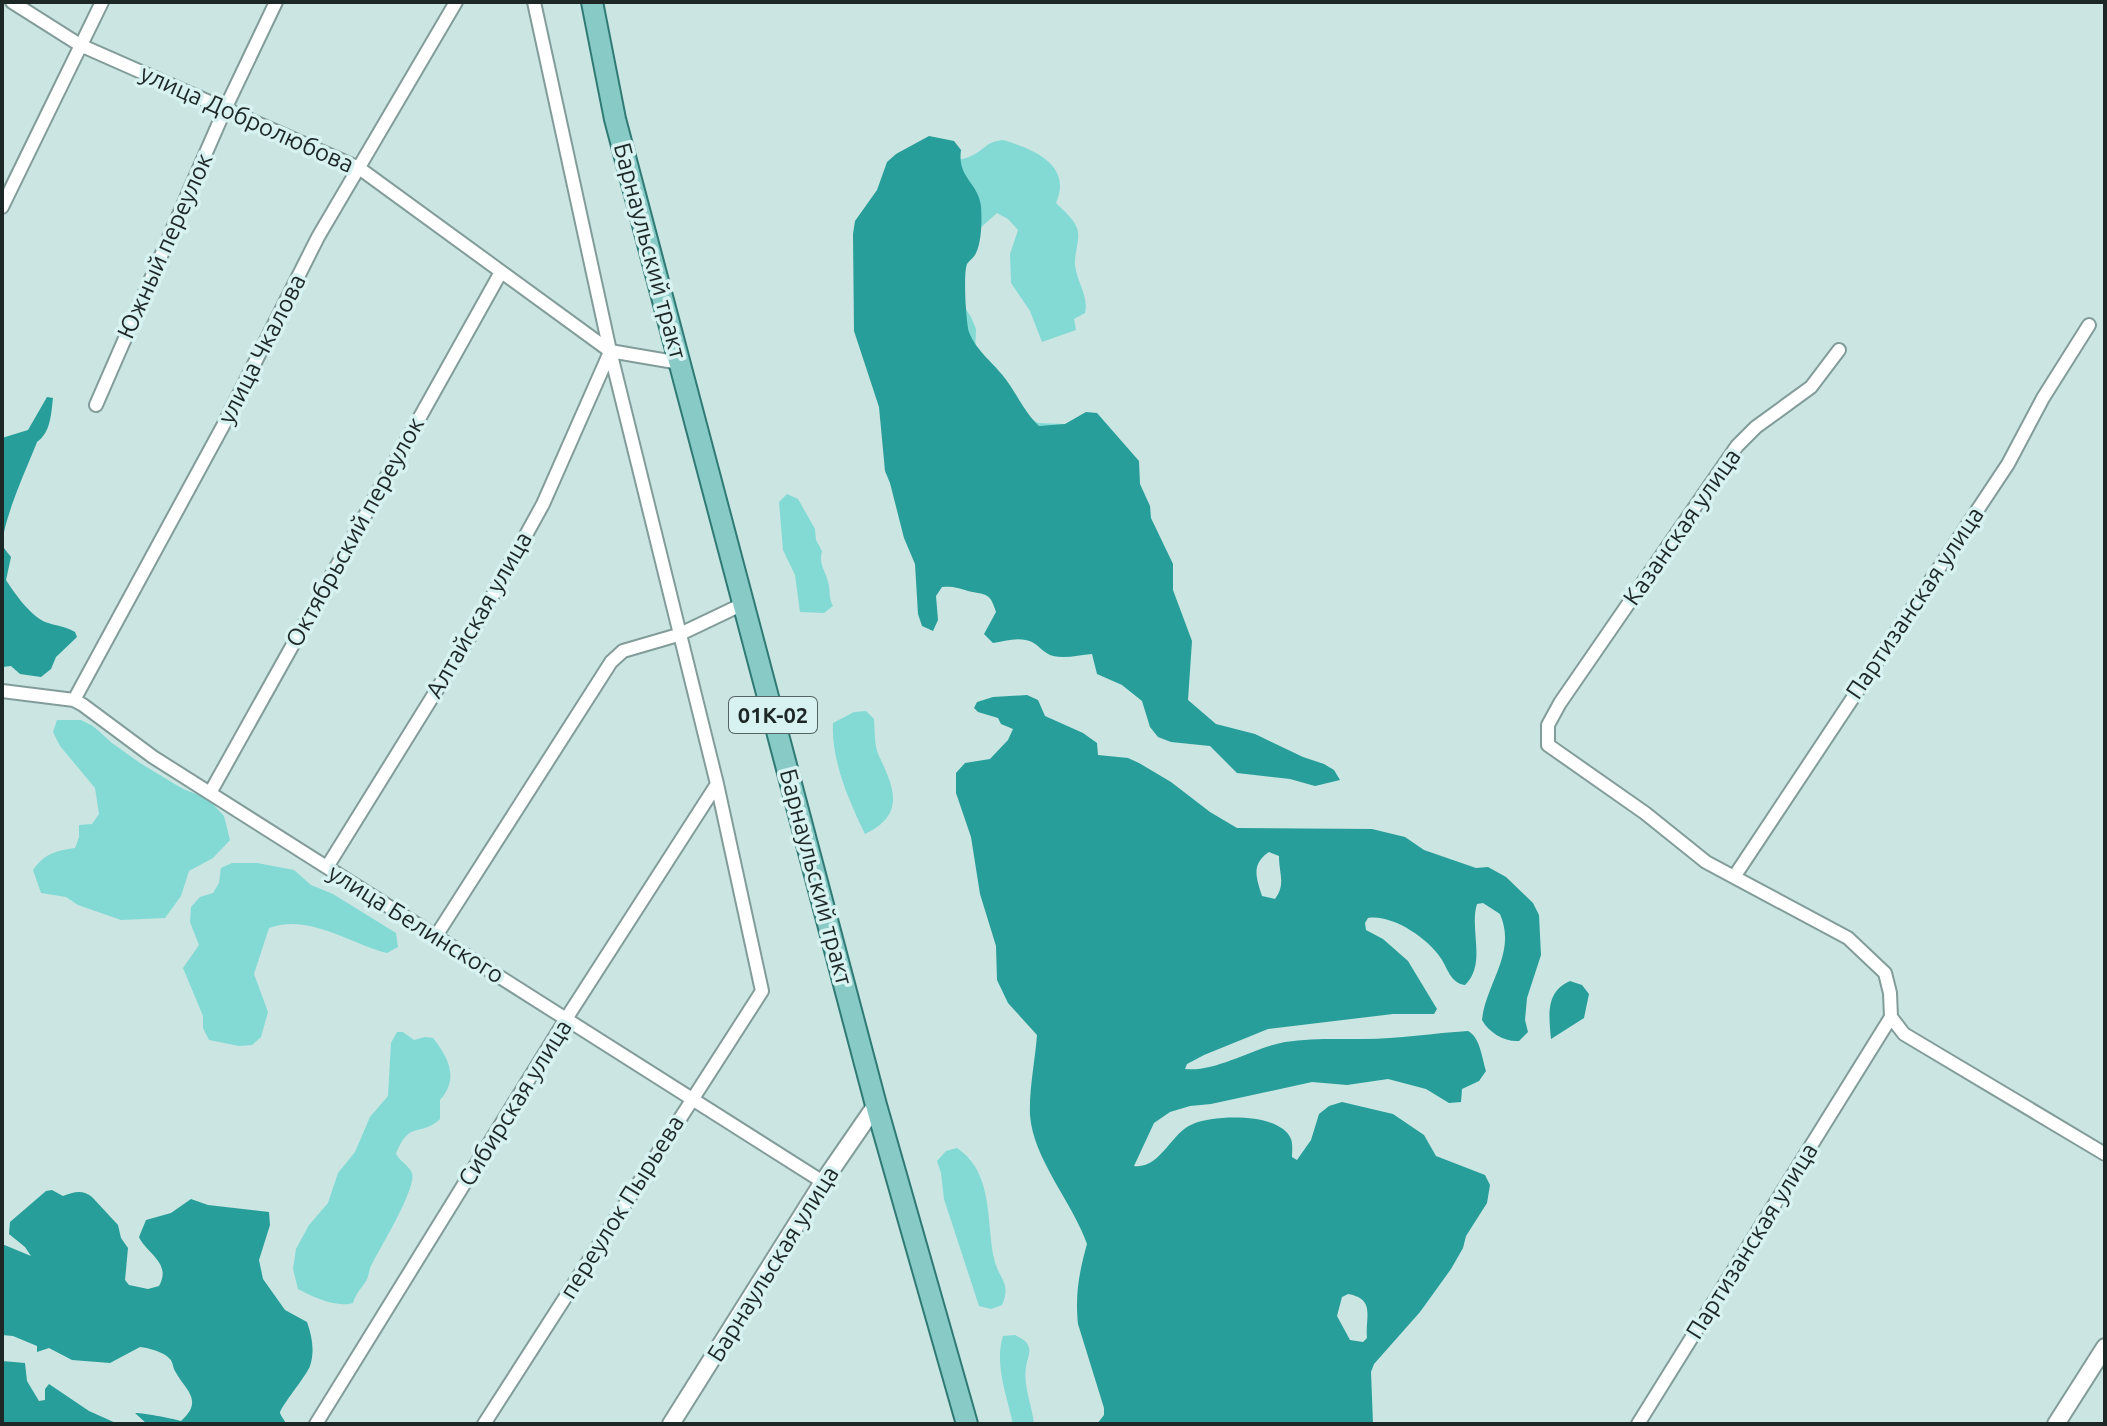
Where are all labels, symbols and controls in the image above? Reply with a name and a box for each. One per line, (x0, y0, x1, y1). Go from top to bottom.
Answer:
street label: улица Добролюбова (136, 59, 358, 178)
street label: Барнаульский тракт (609, 140, 692, 362)
street label: Южный переулок (112, 149, 218, 343)
street label: улица Чкалова (212, 269, 311, 428)
street label: Октябрьский переулок (280, 412, 429, 651)
street label: Казанская улица (1618, 443, 1746, 610)
street label: Партизанская улица (1840, 502, 1989, 704)
street label: Алтайская улица (420, 527, 537, 703)
road number: 01К-02 (729, 697, 817, 733)
street label: Барнаульский тракт (775, 766, 858, 988)
street label: улица Белинского (323, 859, 509, 989)
street label: Сибирская улица (452, 1015, 577, 1191)
street label: переулок Пырьева (554, 1110, 689, 1303)
street label: Партизанская улица (1680, 1138, 1823, 1344)
street label: Барнаульская улица (701, 1161, 844, 1366)

